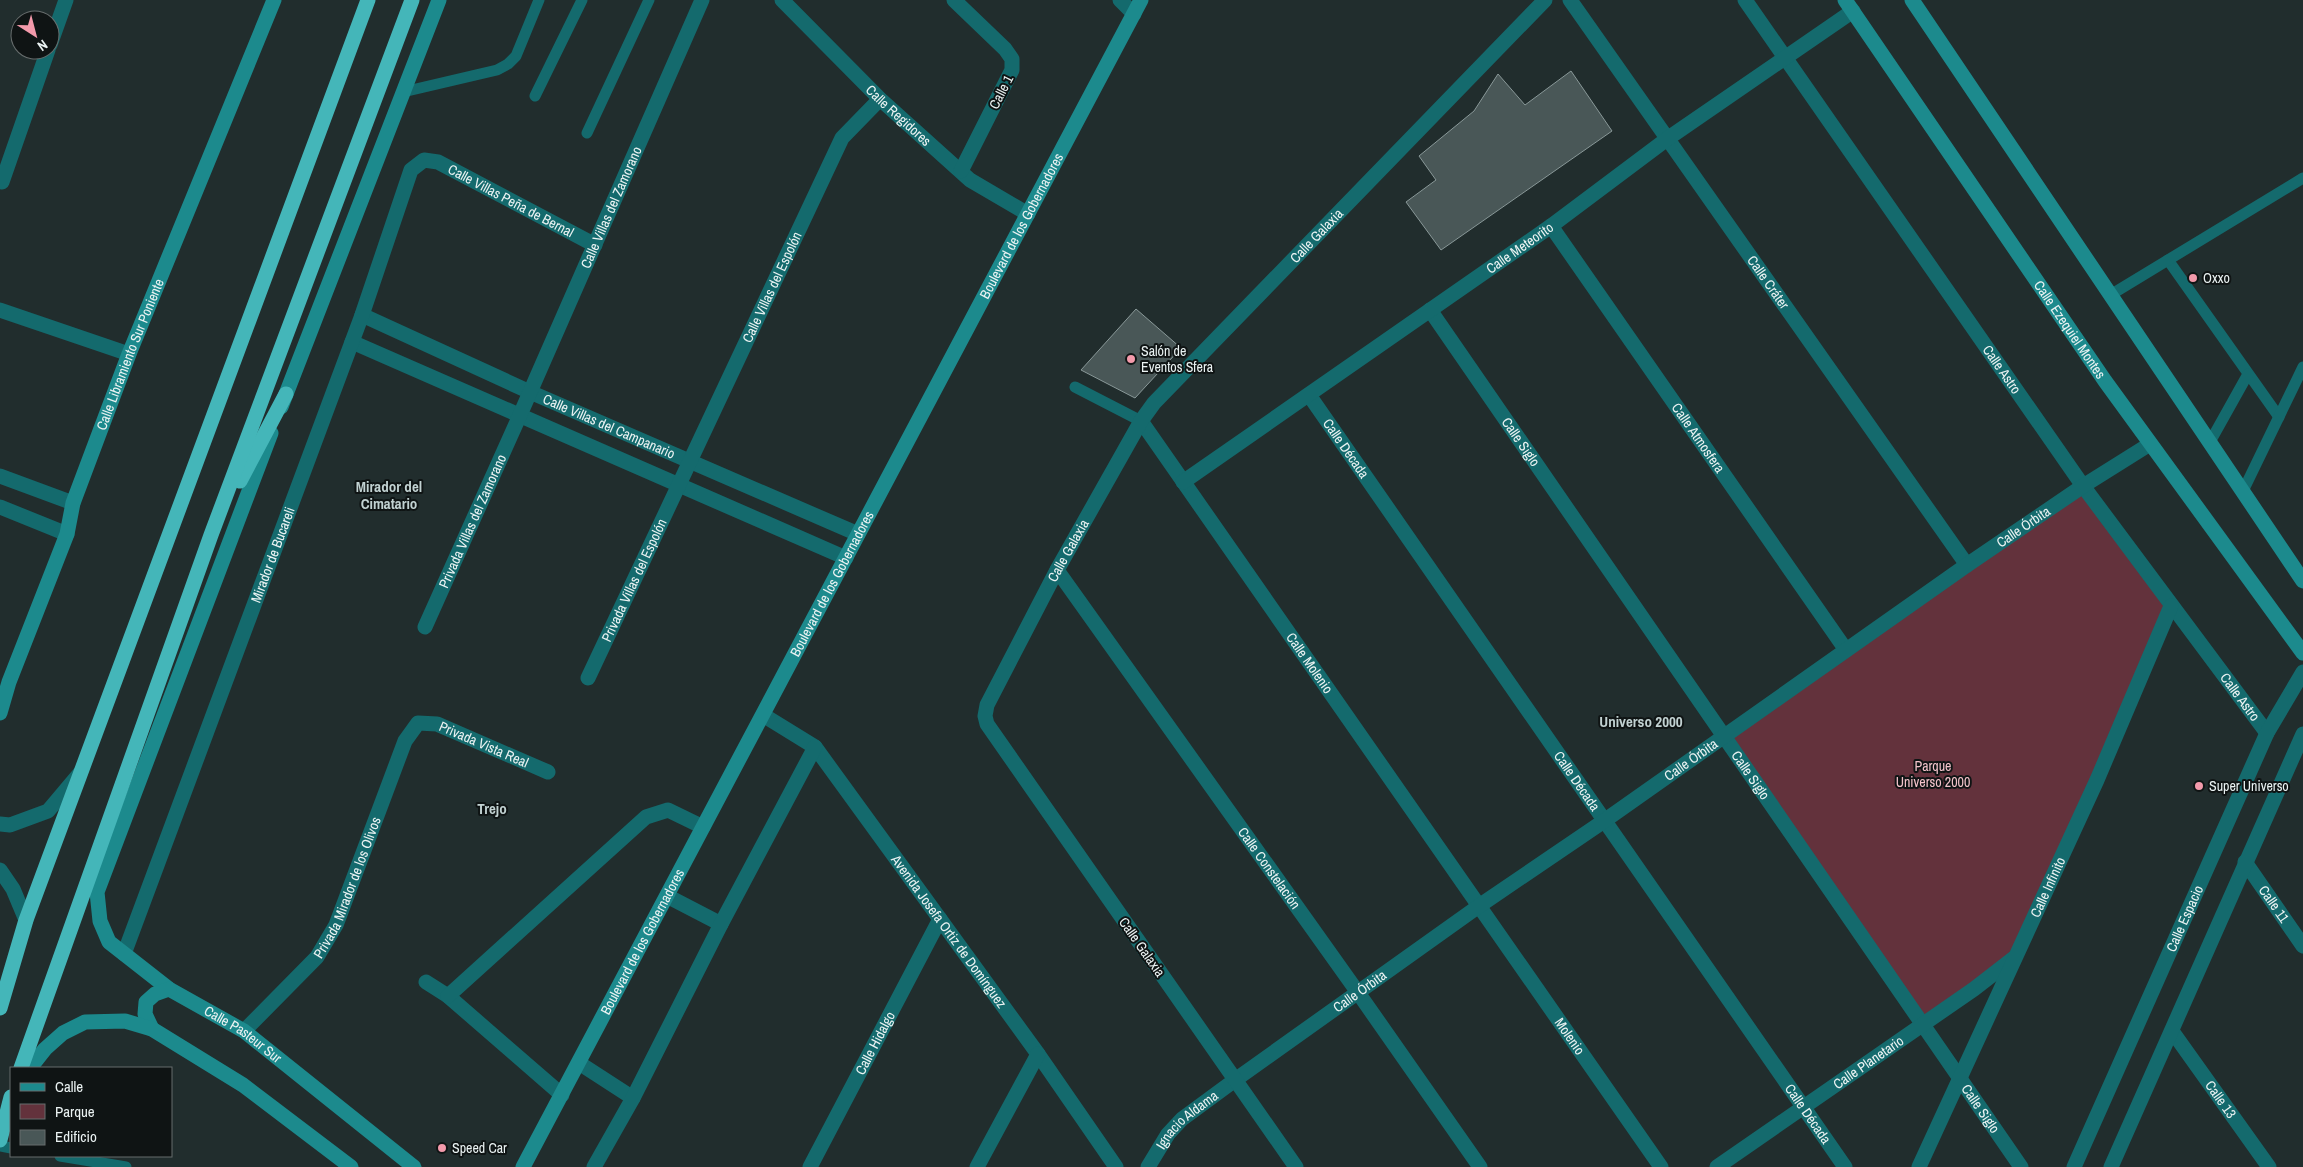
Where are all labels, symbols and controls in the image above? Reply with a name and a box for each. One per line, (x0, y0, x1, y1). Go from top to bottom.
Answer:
north arrow (10, 10, 60, 60)
text: N (34, 36, 51, 55)
street label: Calle 1 (985, 71, 1017, 112)
street label: Calle Regidores (862, 81, 935, 150)
street label: Calle Villas del Zamorano (576, 144, 646, 271)
street label: Boulevard de los Gobernadores (975, 150, 1067, 302)
street label: Calle Villas Peña de Bernal (445, 160, 577, 241)
street label: Calle Galaxia (1286, 204, 1347, 267)
street label: Calle Meteorito (1482, 218, 1557, 278)
street label: Calle Villas del Espolón (738, 229, 806, 345)
street label: Calle Cráter (1743, 252, 1793, 313)
place label: Oxxo (2203, 269, 2230, 287)
marker: Oxxo (2187, 272, 2199, 284)
street label: Calle Libramiento Sur Poniente (92, 276, 168, 433)
street label: Calle Ezequiel Montes (2030, 277, 2110, 382)
street label: Calle Astro (1979, 341, 2025, 397)
place label: Salón de Eventos Sfera (1141, 342, 1214, 376)
marker: Salón de Eventos Sfera (1125, 353, 1137, 365)
street label: Calle Villas del Campanario (540, 390, 678, 463)
street label: Calle Atmosfera (1668, 399, 1729, 477)
street label: Calle Siglo (1498, 414, 1544, 470)
street label: Calle Década (1319, 415, 1373, 482)
street label: Privada Villas del Zamorano (435, 451, 510, 591)
district label: Mirador del Cimatario (356, 476, 422, 514)
street label: Calle Órbita (1993, 502, 2054, 551)
street label: Mirador de Bucareli (247, 504, 299, 605)
street label: Boulevard de los Gobernadores (786, 508, 878, 660)
street label: Calle Galaxia (1043, 515, 1093, 585)
street label: Privada Villas del Espolón (597, 516, 671, 645)
street label: Calle Molenio (1282, 629, 1337, 697)
street label: Calle Astro (2216, 669, 2264, 725)
district label: Universo 2000 (1599, 711, 1683, 732)
street label: Privada Vista Real (436, 717, 531, 772)
street label: Calle Órbita (1661, 734, 1722, 785)
street label: Calle Siglo (1728, 747, 1774, 803)
street label: Calle Década (1550, 748, 1604, 815)
park label: Parque Universo 2000 (1896, 757, 1970, 791)
place label: Super Universo (2209, 777, 2289, 795)
marker: Super Universo (2193, 780, 2205, 792)
district label: Trejo (477, 798, 507, 819)
street label: Privada Mirador de los Olivos (309, 814, 385, 962)
street label: Calle Constelación (1234, 824, 1305, 913)
street label: Avenida Josefa Ortiz de Domínguez (887, 850, 1011, 1012)
street label: Calle Infinito (2026, 854, 2069, 920)
street label: Boulevard de los Gobernadores (596, 865, 688, 1018)
street label: Calle Espacio (2162, 882, 2207, 955)
street label: Calle 11 (2255, 882, 2293, 927)
street label: Calle Galaxia (1115, 914, 1169, 981)
street label: Calle Órbita (1329, 966, 1390, 1016)
street label: Calle Pasteur Sur (201, 1002, 286, 1067)
street label: Calle Hidalgo (851, 1008, 899, 1078)
street label: Molenio (1551, 1014, 1589, 1058)
street label: Calle Planetario (1830, 1032, 1907, 1093)
legend (10, 1067, 172, 1157)
text: Calle (55, 1076, 83, 1097)
street label: Calle 13 (2201, 1077, 2240, 1122)
street label: Calle Década (1781, 1080, 1835, 1148)
street label: Calle Siglo (1957, 1081, 2004, 1137)
street label: Ignacio Aldama (1152, 1086, 1222, 1153)
text: Parque (55, 1101, 95, 1122)
text: Edificio (55, 1126, 97, 1147)
place label: Speed Car (452, 1139, 507, 1157)
marker: Speed Car (436, 1142, 448, 1154)

